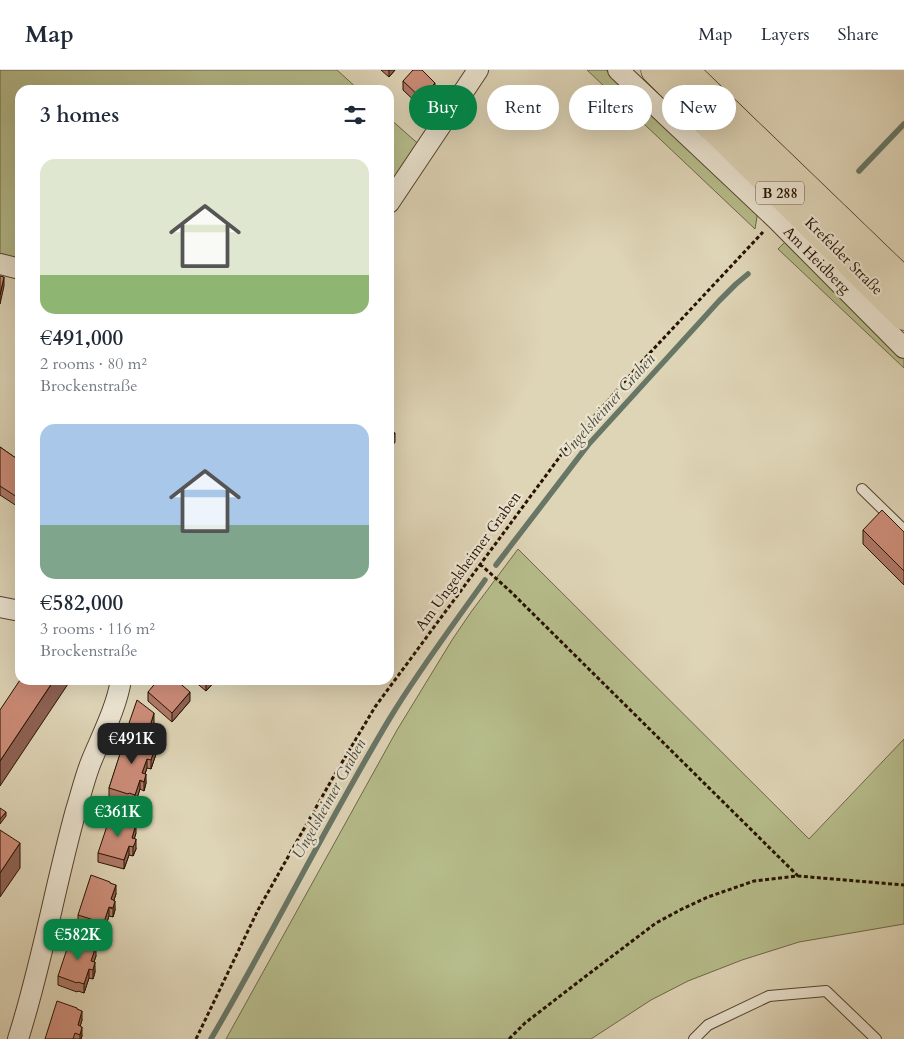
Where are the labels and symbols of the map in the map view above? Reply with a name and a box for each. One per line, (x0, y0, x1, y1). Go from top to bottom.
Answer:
road number: B 288 (756, 182, 804, 204)
street label: Krefelder Straße (801, 213, 888, 300)
street label: Am Heidberg (779, 222, 855, 298)
water label: Ungelsheimer Graben (554, 348, 660, 463)
street label: Am Ungelsheimer Graben (411, 487, 526, 635)
pin: €491K (97, 722, 167, 765)
water label: Ungelsheimer Graben (287, 735, 371, 863)
pin: €361K (83, 796, 153, 838)
pin: €582K (43, 918, 113, 961)

